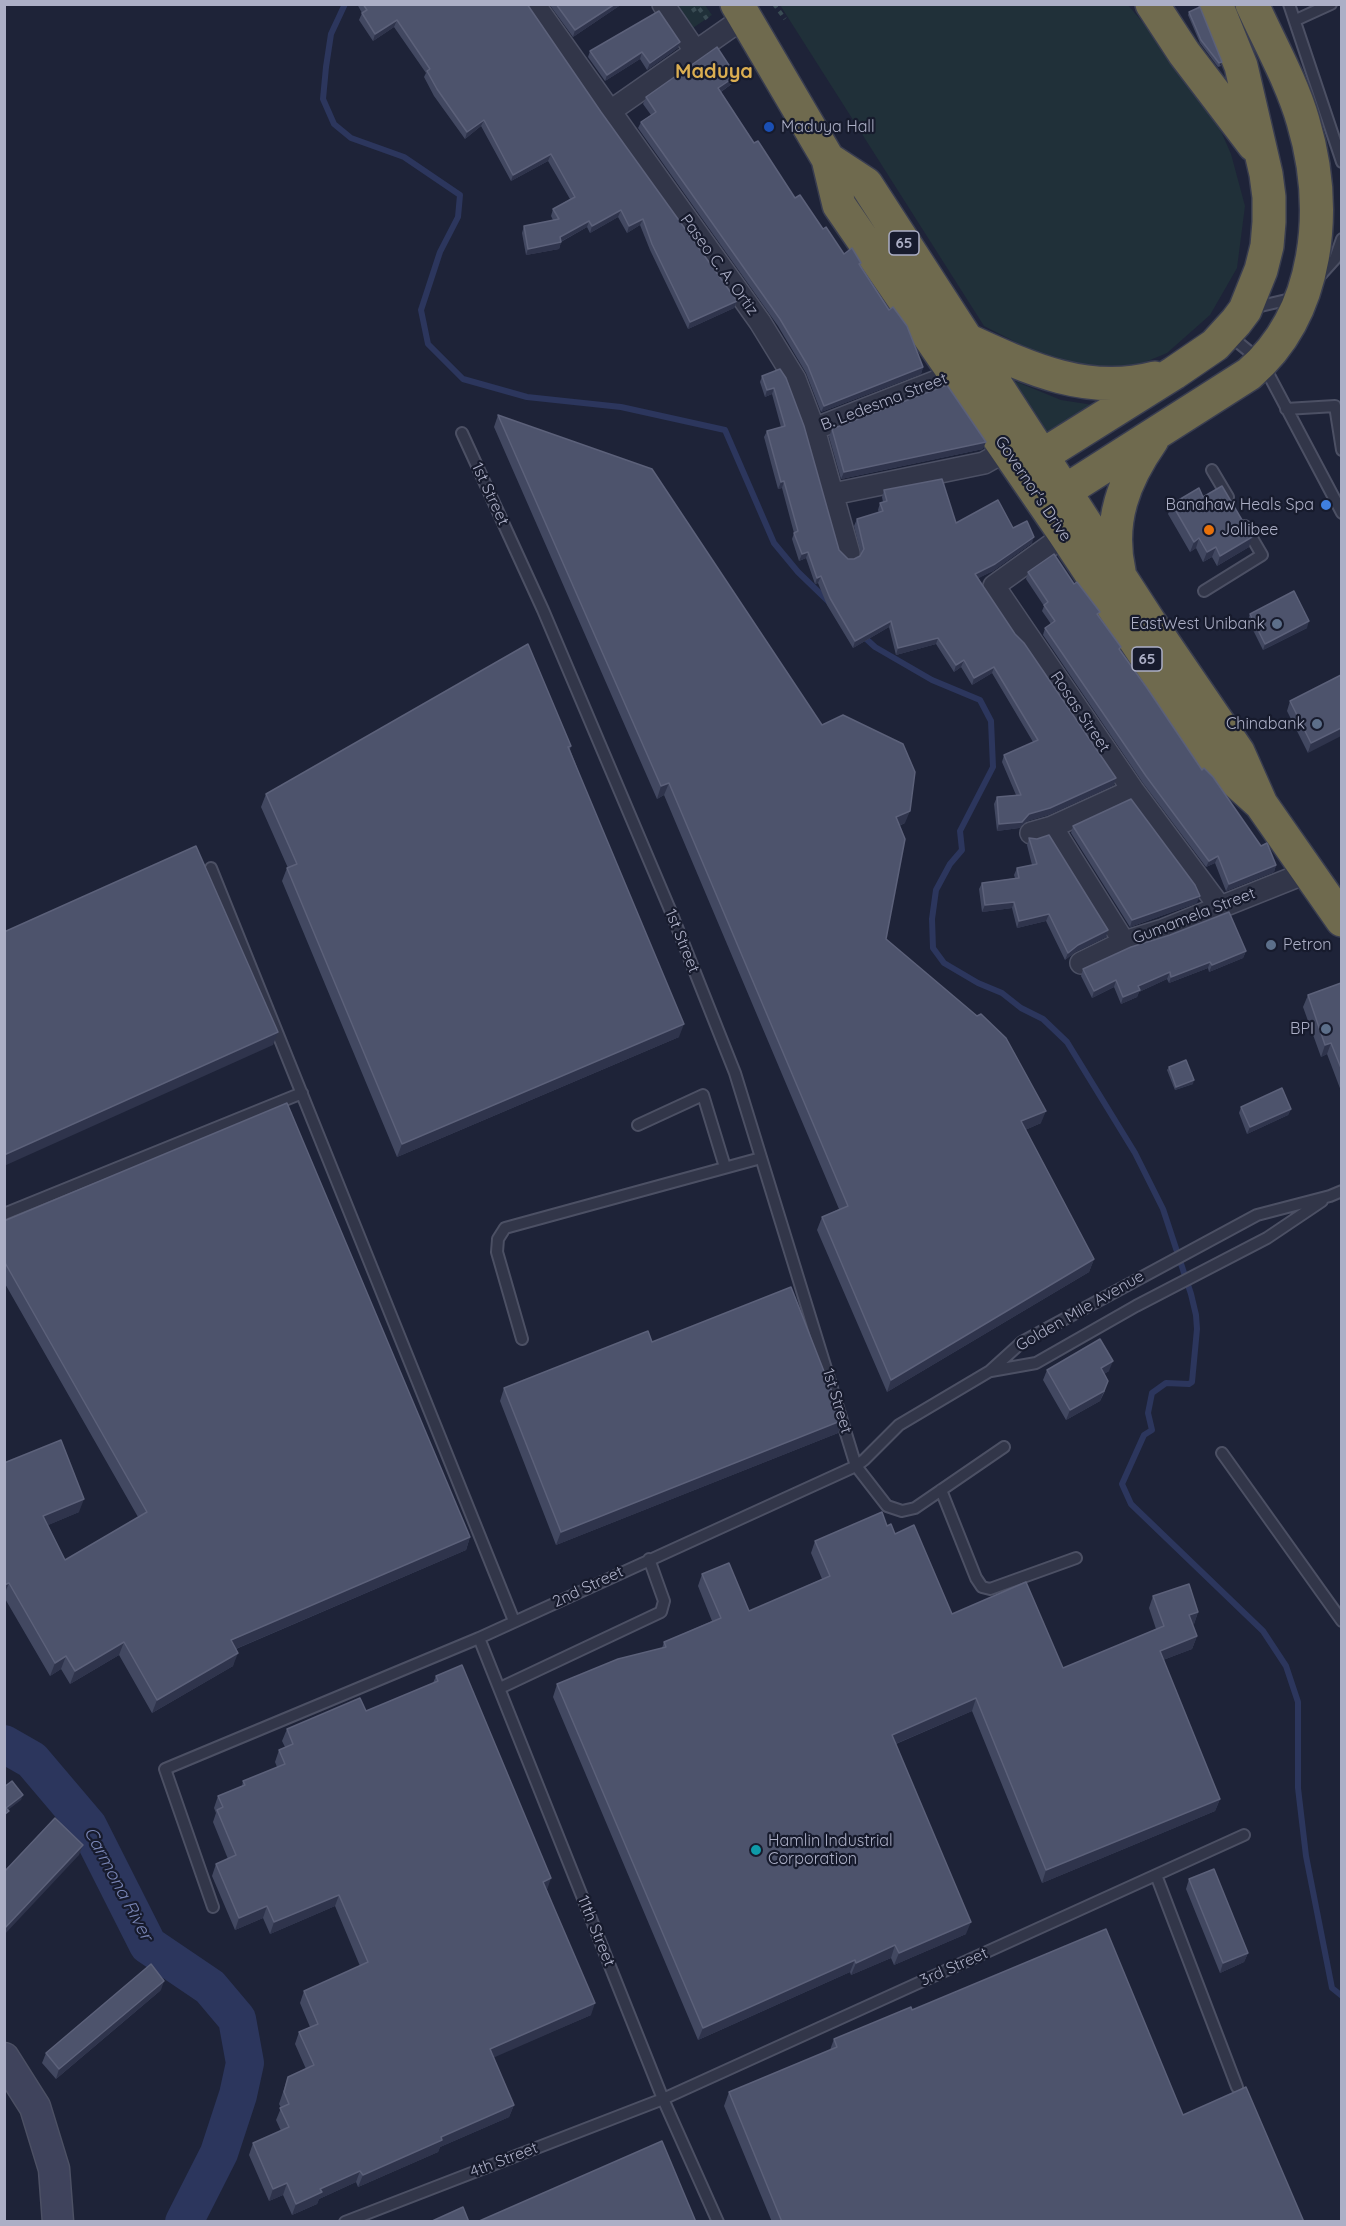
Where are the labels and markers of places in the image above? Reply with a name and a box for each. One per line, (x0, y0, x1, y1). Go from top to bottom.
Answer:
place label: Maduya Hall (781, 117, 875, 137)
marker: Maduya Hall (762, 120, 776, 134)
place label: Banahaw Heals Spa (1166, 495, 1314, 515)
marker: Banahaw Heals Spa (1319, 498, 1333, 512)
place label: Jollibee (1221, 520, 1278, 540)
marker: Jollibee (1202, 523, 1216, 537)
place label: EastWest Unibank (1130, 614, 1265, 634)
marker: EastWest Unibank (1270, 617, 1284, 631)
place label: Chinabank (1226, 714, 1305, 734)
marker: Chinabank (1310, 717, 1324, 731)
place label: Petron (1283, 935, 1332, 955)
marker: Petron (1264, 938, 1278, 952)
place label: BPI (1290, 1019, 1314, 1039)
marker: BPI (1319, 1022, 1333, 1036)
place label: Hamlin Industrial Corporation (768, 1831, 893, 1869)
marker: Hamlin Industrial Corporation (749, 1843, 763, 1857)

